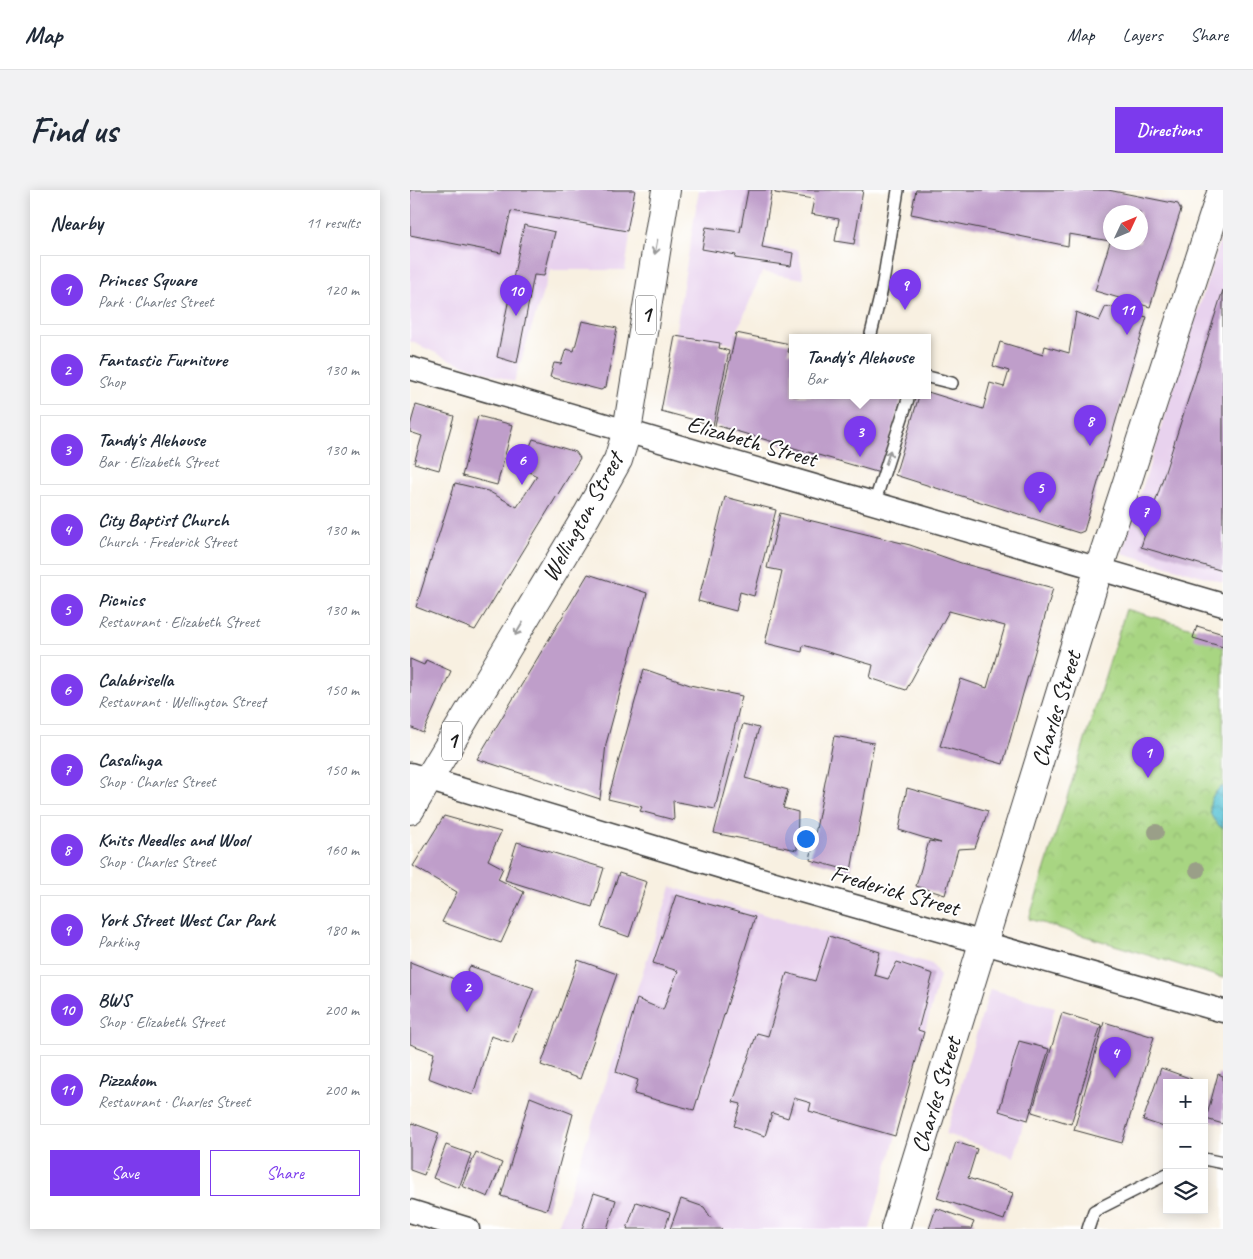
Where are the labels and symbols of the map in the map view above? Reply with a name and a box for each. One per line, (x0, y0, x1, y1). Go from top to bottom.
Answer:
north arrow (1103, 205, 1148, 250)
one-way arrow (651, 239, 661, 255)
pin: 9 (889, 269, 921, 310)
pin: 10 (500, 275, 532, 316)
pin: 11 (1111, 294, 1143, 335)
road number: 1 (636, 296, 656, 334)
pin: 8 (1074, 405, 1106, 446)
street label: Elizabeth Street (684, 408, 822, 474)
pin: 3 (844, 416, 876, 457)
pin: 6 (506, 444, 538, 485)
street label: Wellington Street (534, 445, 631, 587)
one-way arrow (884, 450, 893, 465)
pin: 5 (1024, 472, 1056, 513)
pin: 7 (1129, 496, 1161, 537)
one-way arrow (514, 621, 524, 636)
street label: Charles Street (1024, 646, 1088, 770)
road number: 1 (442, 722, 462, 760)
pin: 1 (1132, 737, 1164, 778)
your location (793, 826, 819, 852)
street label: Frederick Street (827, 857, 965, 923)
pin: 2 (451, 971, 483, 1012)
street label: Charles Street (904, 1032, 968, 1156)
pin: 4 (1099, 1037, 1131, 1078)

